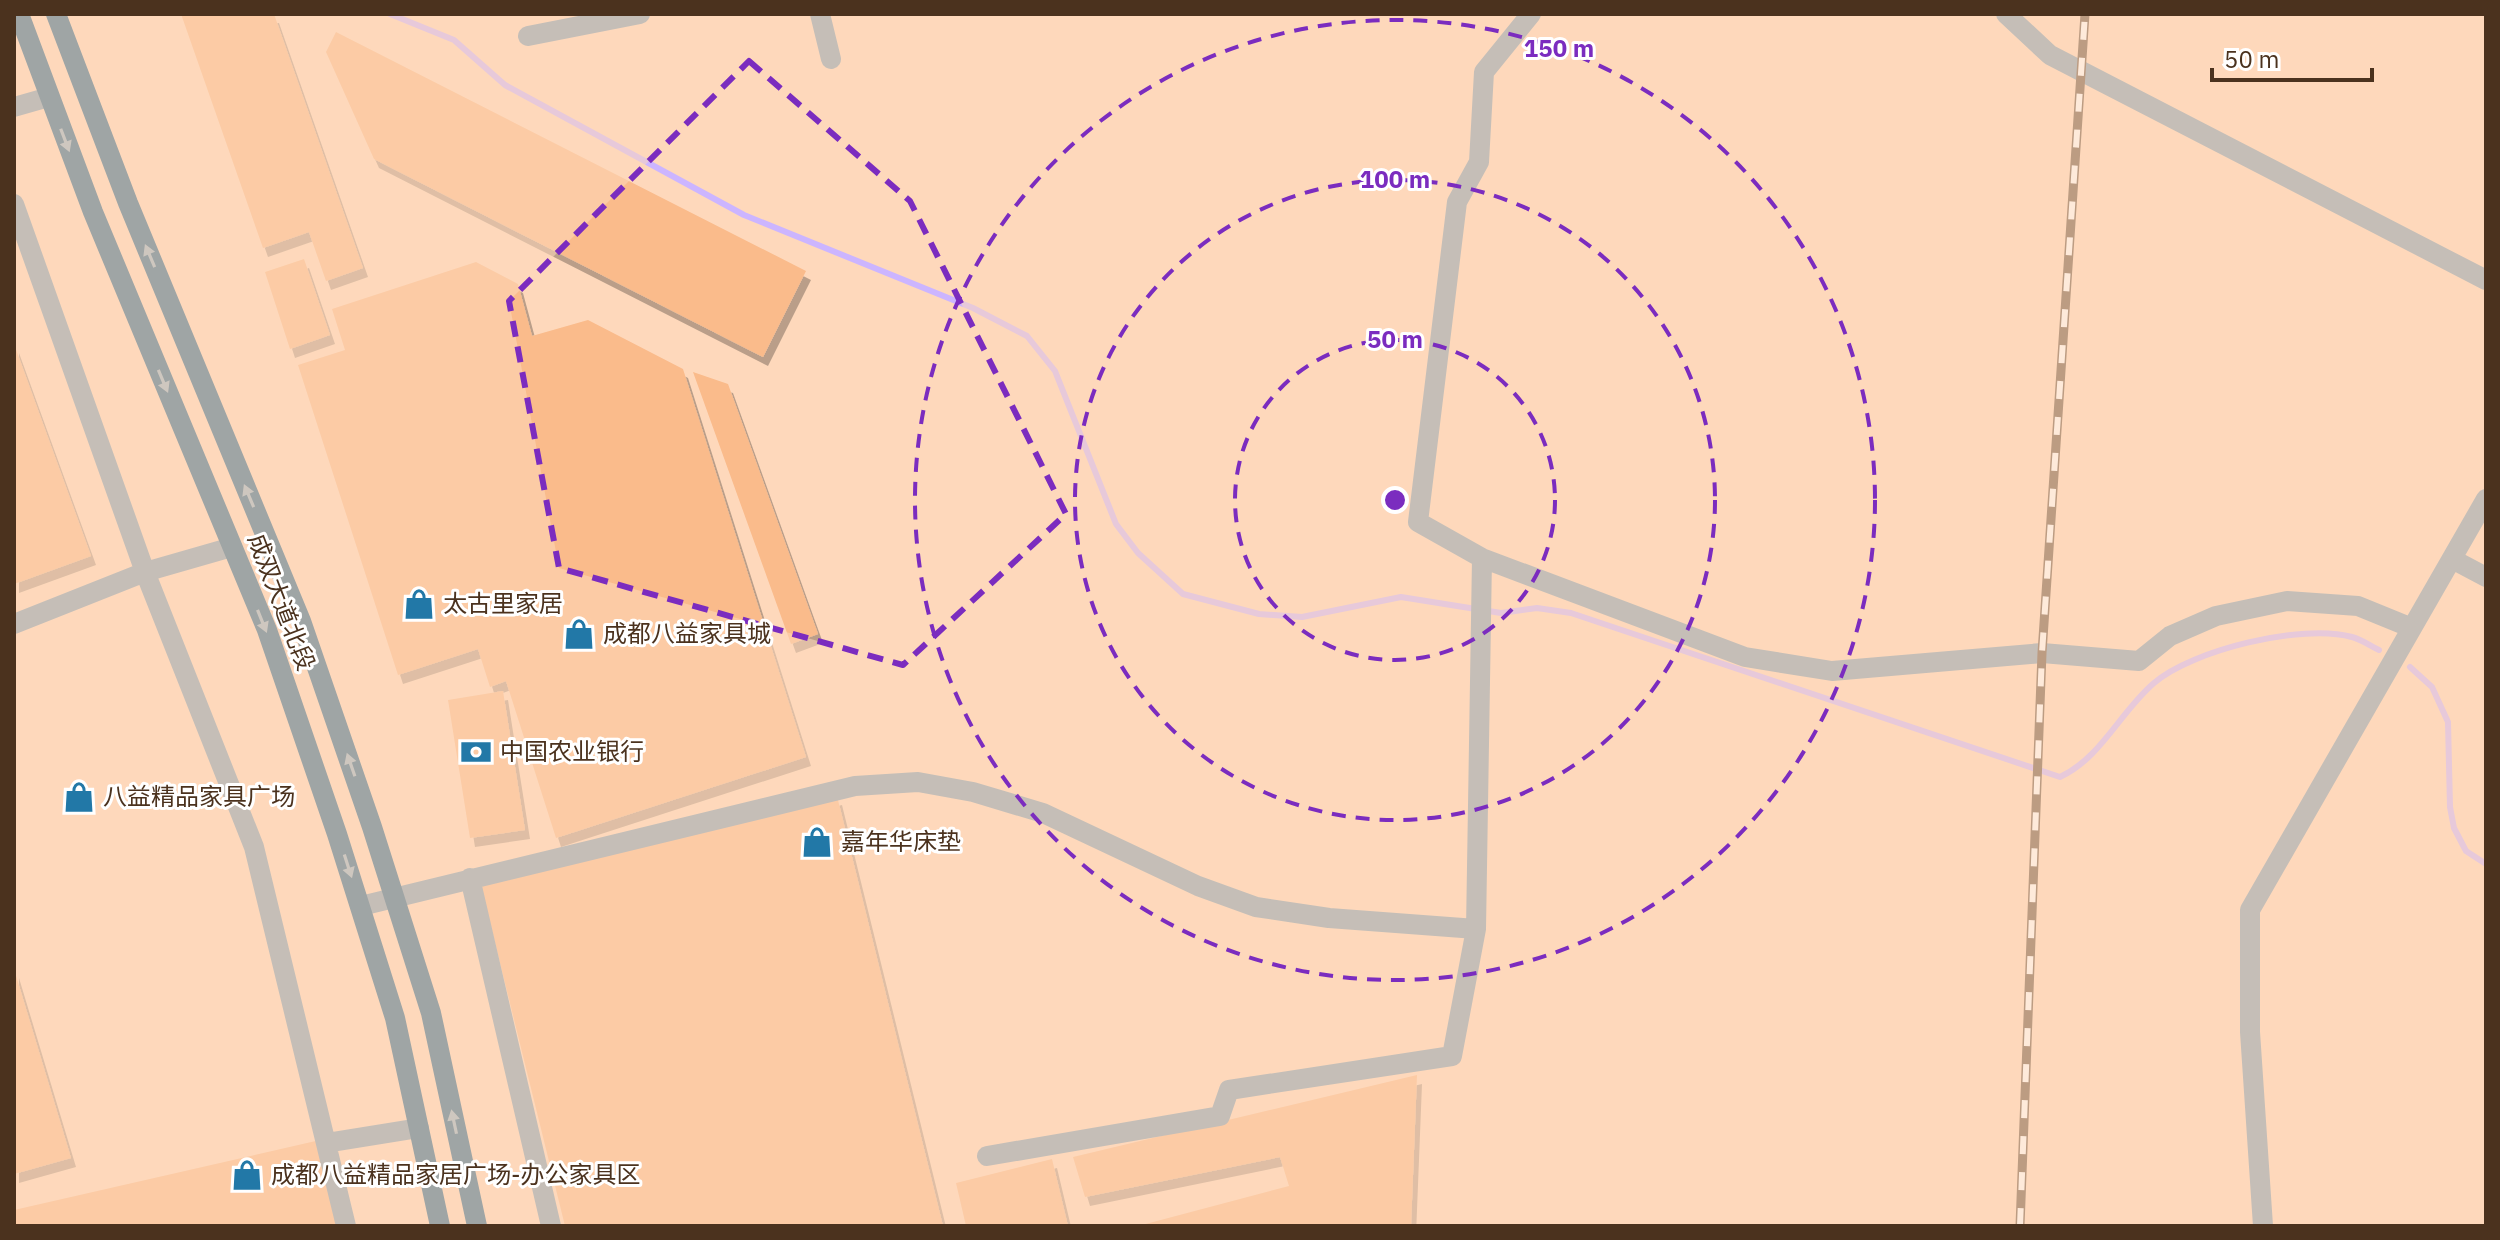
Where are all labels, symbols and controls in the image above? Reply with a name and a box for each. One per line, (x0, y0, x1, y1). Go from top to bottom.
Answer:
text: 150 m (1524, 32, 1594, 64)
scale bar (2212, 32, 2372, 82)
text: 50 m (2224, 43, 2279, 75)
one-way arrow (59, 128, 72, 152)
text: 100 m (1360, 163, 1430, 195)
one-way arrow (143, 244, 156, 268)
text: 50 m (1367, 323, 1423, 355)
one-way arrow (157, 369, 170, 393)
one-way arrow (242, 484, 255, 508)
centre of rings (1381, 486, 1409, 514)
street label: 成双大道北段 (241, 529, 323, 675)
shop icon: 太古里家居 (402, 587, 436, 621)
place label: 太古里家居 (443, 587, 563, 619)
one-way arrow (256, 609, 269, 633)
shop icon: 成都八益家具城 (562, 617, 596, 651)
place label: 成都八益家具城 (603, 617, 771, 649)
bank icon: 中国农业银行 (459, 735, 493, 769)
place label: 中国农业银行 (500, 735, 644, 767)
one-way arrow (344, 753, 357, 777)
shop icon: 八益精品家具广场 (62, 780, 96, 814)
place label: 八益精品家具广场 (103, 780, 295, 812)
shop icon: 嘉年华床垫 (800, 825, 834, 859)
place label: 嘉年华床垫 (841, 825, 961, 857)
one-way arrow (342, 855, 355, 879)
one-way arrow (447, 1110, 460, 1135)
shop icon: 成都八益精品家居广场-办公家具区 (230, 1158, 264, 1192)
place label: 成都八益精品家居广场-办公家具区 (271, 1158, 641, 1190)

